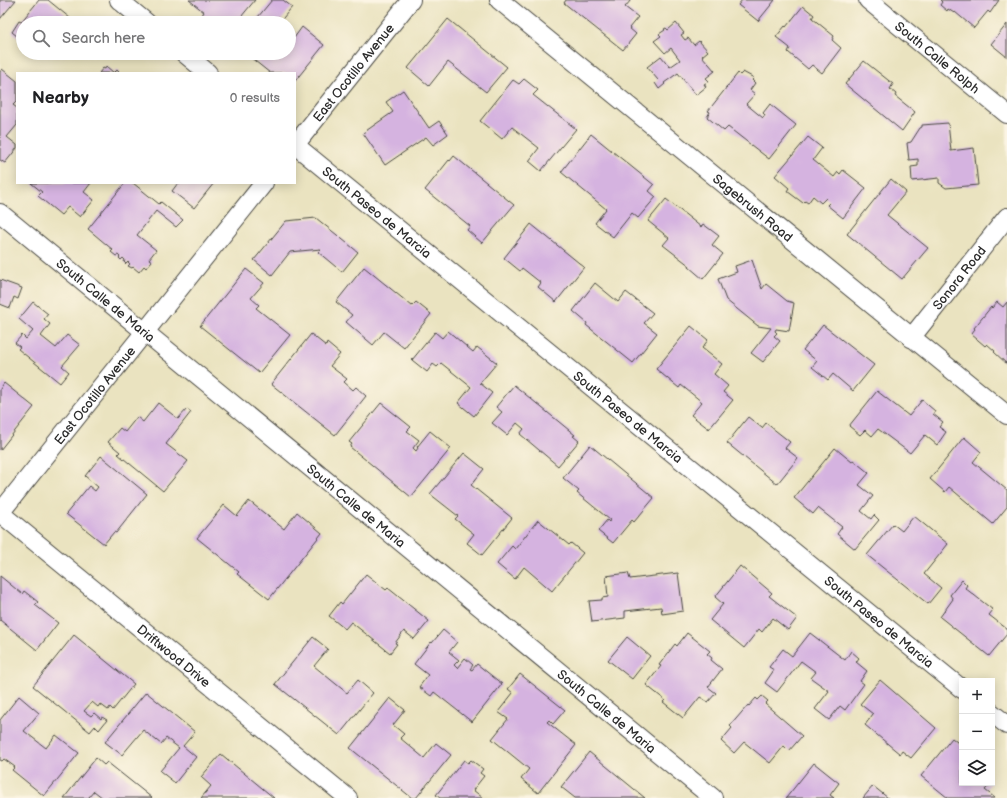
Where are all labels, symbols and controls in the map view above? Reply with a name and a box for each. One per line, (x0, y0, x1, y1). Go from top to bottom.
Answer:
search box (16, 16, 296, 60)
street label: South Calle Rolph (891, 18, 983, 97)
street label: East Ocotillo Avenue (310, 20, 398, 125)
icon: search (30, 27, 52, 49)
text: Search here (62, 29, 145, 48)
text: Nearby (32, 88, 89, 108)
text: 0 results (230, 90, 280, 106)
street label: South Paseo de Marcia (319, 164, 434, 262)
street label: Sagebrush Road (709, 171, 796, 246)
street label: Sonora Road (930, 243, 990, 313)
street label: South Calle de Maria (53, 255, 158, 346)
street label: East Ocotillo Avenue (51, 343, 139, 448)
street label: South Paseo de Marcia (570, 368, 685, 467)
street label: South Calle de Maria (303, 461, 408, 551)
street label: South Paseo de Marcia (821, 573, 937, 672)
street label: Driftwood Drive (133, 622, 214, 691)
street label: South Calle de Maria (554, 666, 659, 757)
map controls (959, 678, 995, 786)
button: + (959, 678, 995, 714)
button: − (959, 714, 995, 750)
button: layers (959, 750, 995, 786)

